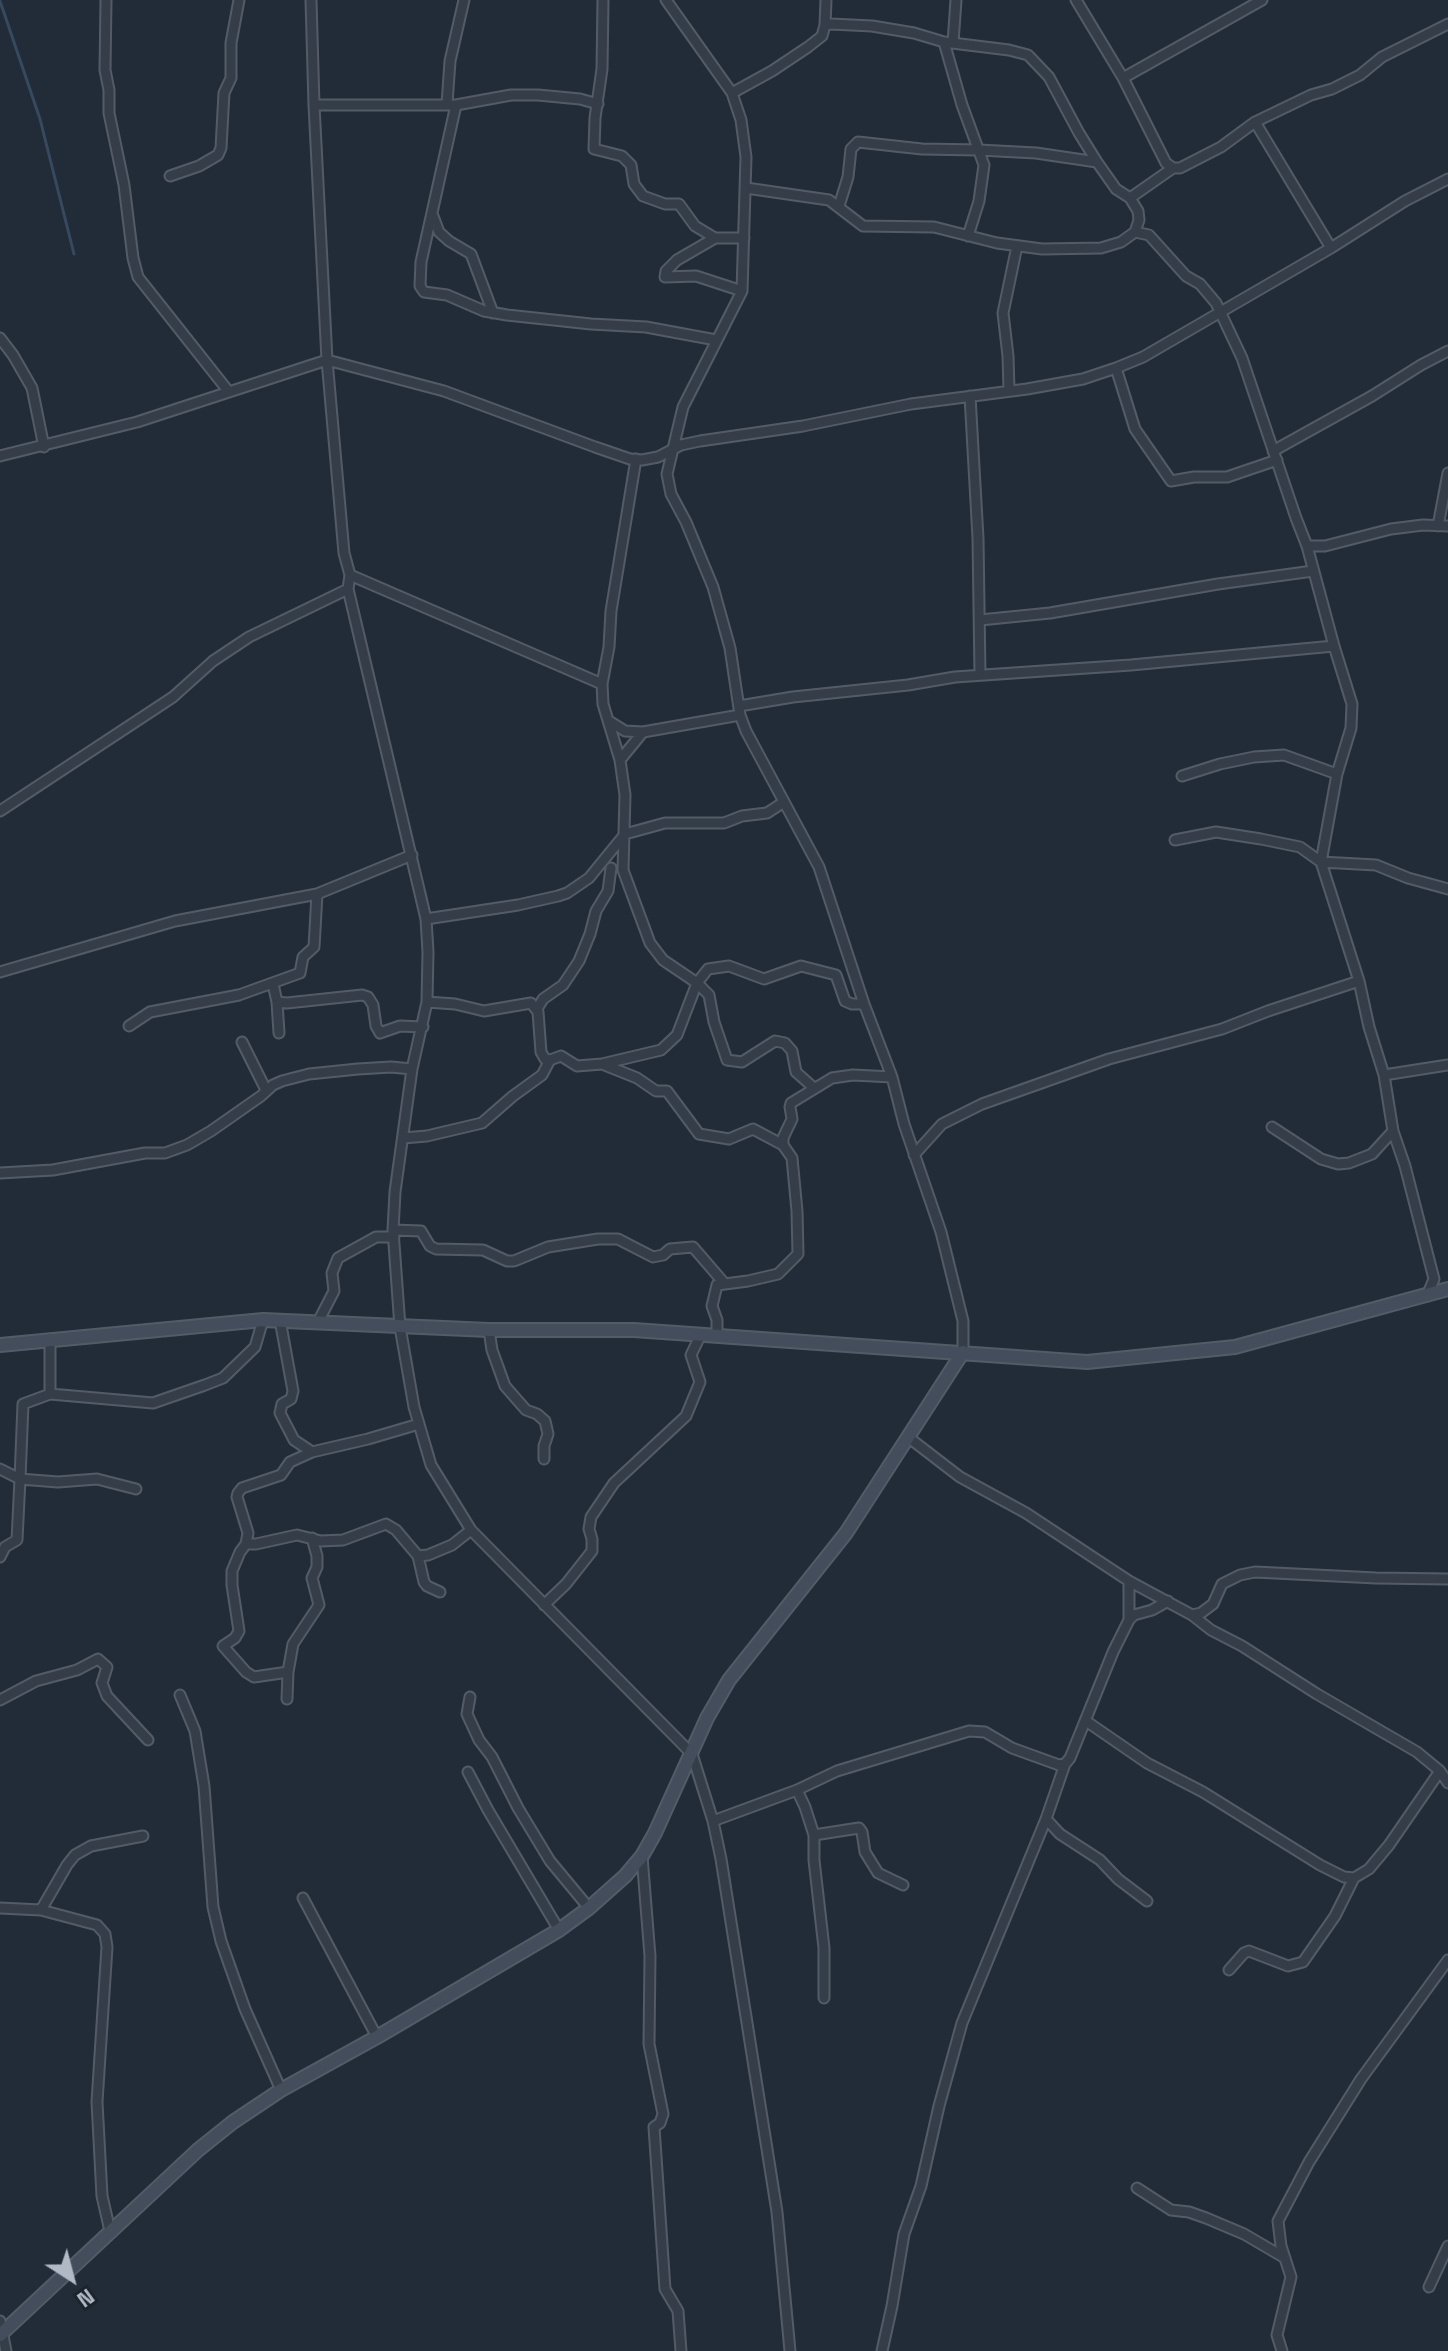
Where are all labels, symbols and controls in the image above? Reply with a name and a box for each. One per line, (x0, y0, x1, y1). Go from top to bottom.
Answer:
north arrow (32, 2239, 112, 2319)
text: N (72, 2283, 100, 2314)

